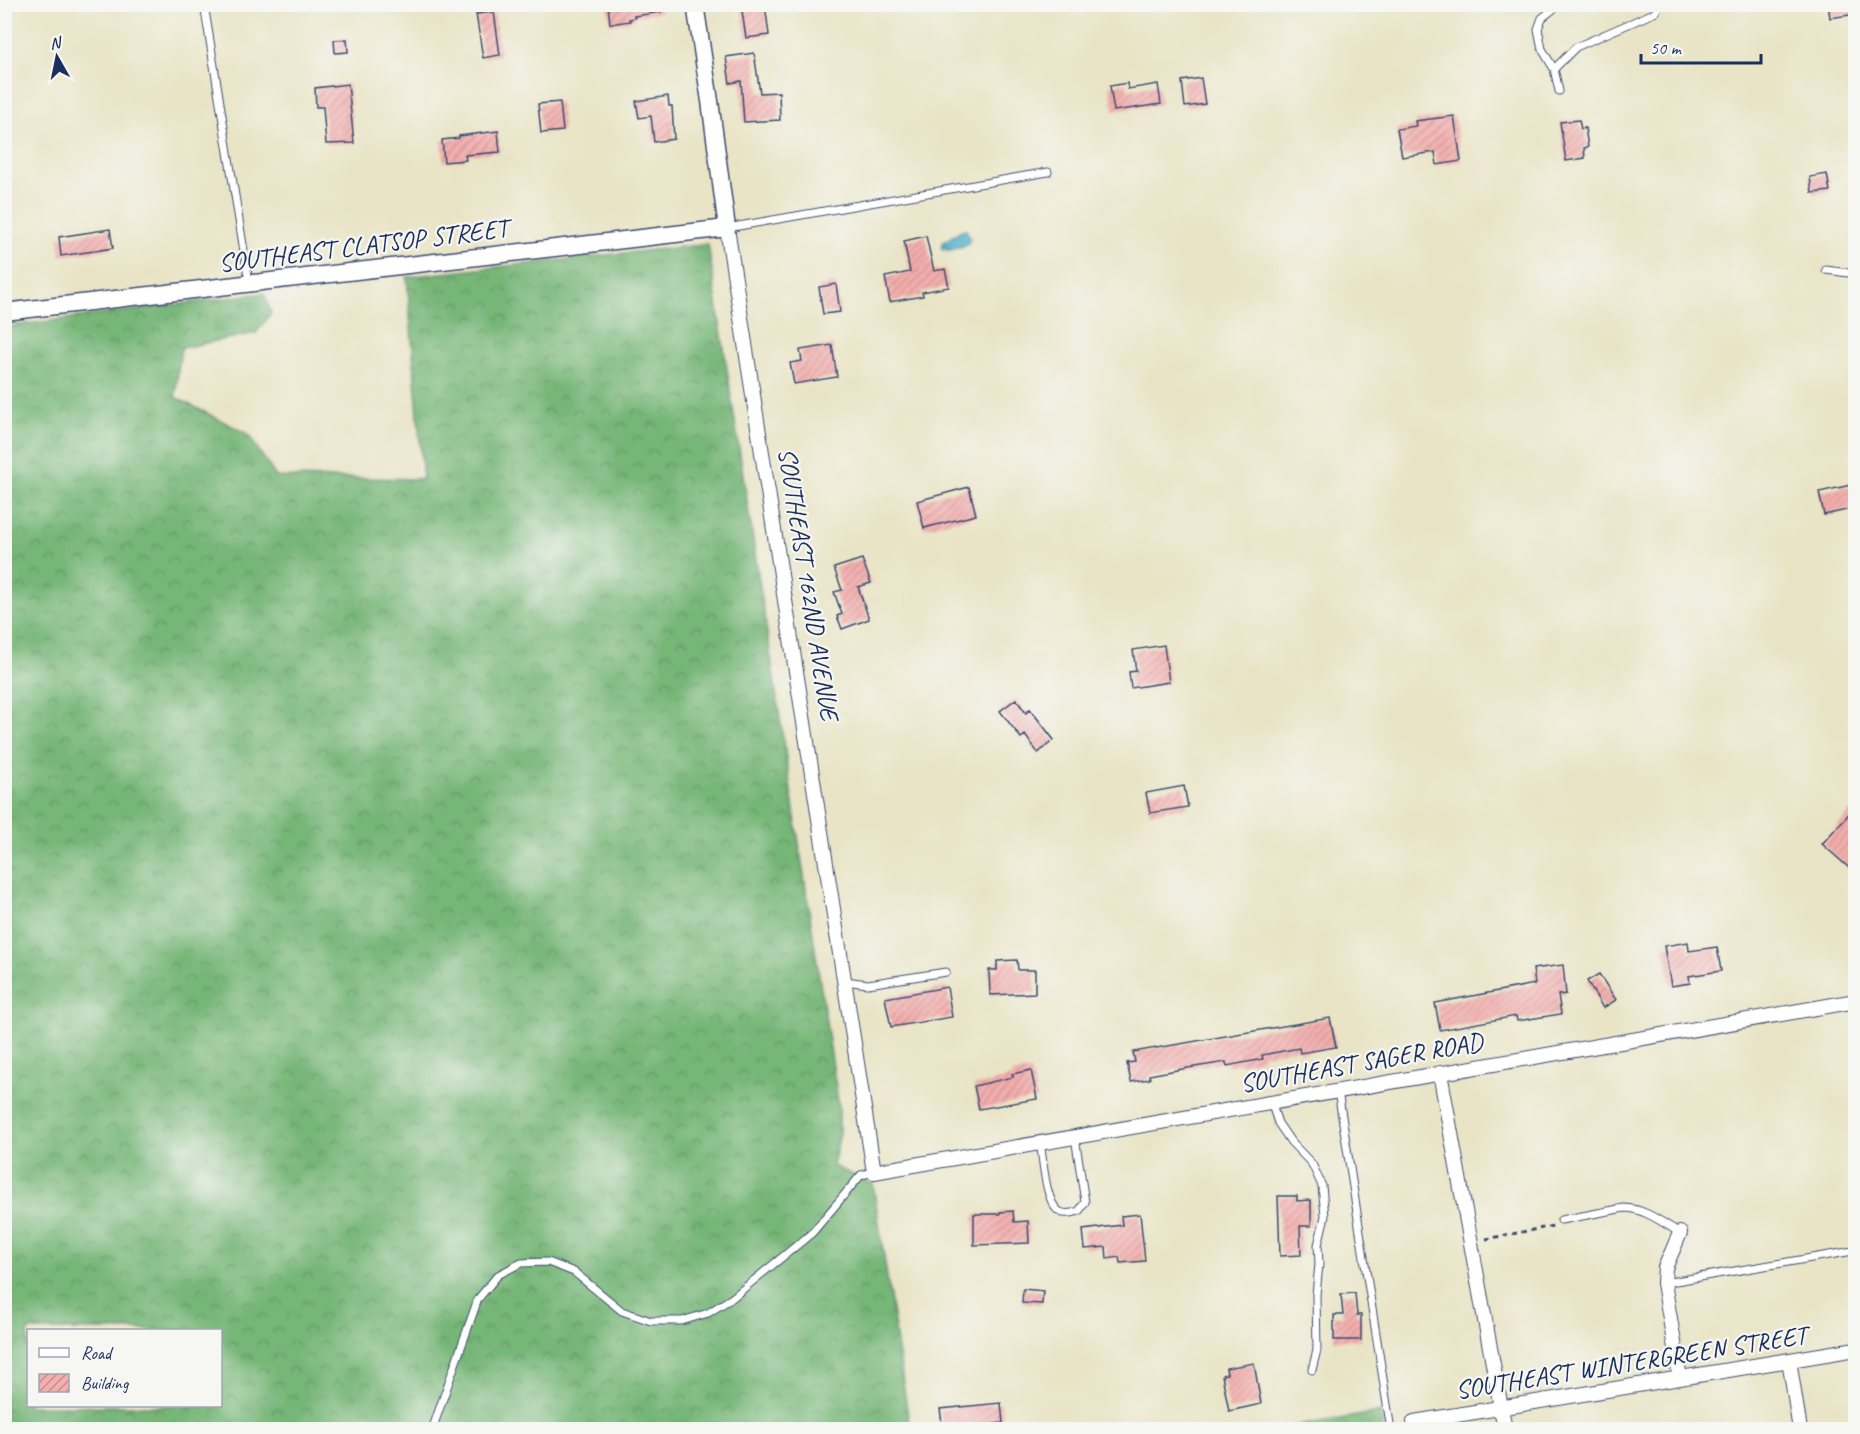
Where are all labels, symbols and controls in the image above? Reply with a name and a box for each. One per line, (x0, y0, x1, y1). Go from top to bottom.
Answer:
north arrow (27, 27, 87, 87)
scale bar (1641, 27, 1761, 65)
text: N (48, 32, 64, 54)
text: 50 m (1650, 37, 1683, 59)
street label: SOUTHEAST CLATSOP STREET (217, 211, 515, 280)
street label: SOUTHEAST 162ND AVENUE (771, 446, 847, 726)
street label: SOUTHEAST SAGER ROAD (1237, 1025, 1487, 1100)
street label: SOUTHEAST WINTERGREEN STREET (1453, 1318, 1814, 1407)
legend (27, 1329, 222, 1407)
text: Road (81, 1342, 114, 1364)
text: Building (81, 1372, 130, 1394)

